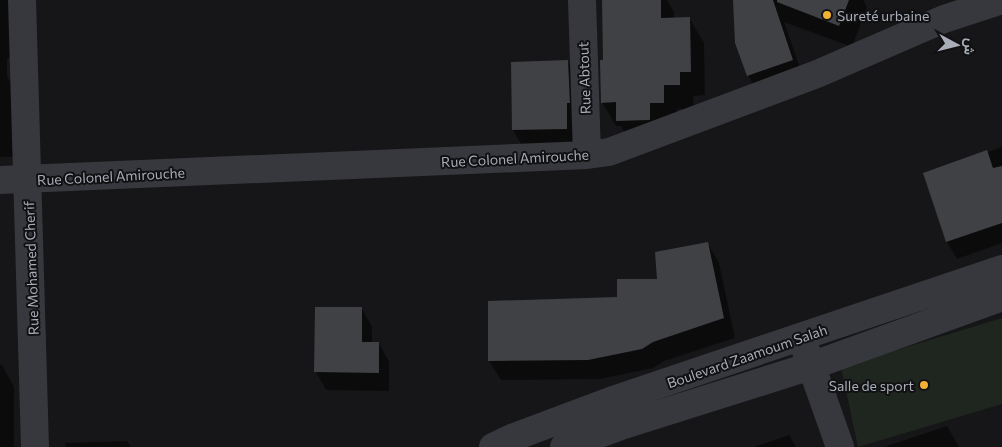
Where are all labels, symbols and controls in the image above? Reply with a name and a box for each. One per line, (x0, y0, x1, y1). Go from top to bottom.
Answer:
place label: Sureté urbaine (837, 7, 929, 24)
marker: Sureté urbaine (821, 9, 833, 21)
north arrow (932, 20, 982, 70)
text: ش (960, 37, 980, 56)
street label: Rue Abtout (574, 41, 594, 115)
street label: Rue Colonel Amirouche (441, 146, 589, 170)
street label: Rue Colonel Amirouche (37, 164, 185, 188)
street label: Rue Mohamed Cherif (20, 200, 42, 335)
street label: Boulevard Zaamoum Salah (665, 321, 829, 391)
place label: Salle de sport (829, 377, 914, 394)
marker: Salle de sport (918, 379, 930, 391)

